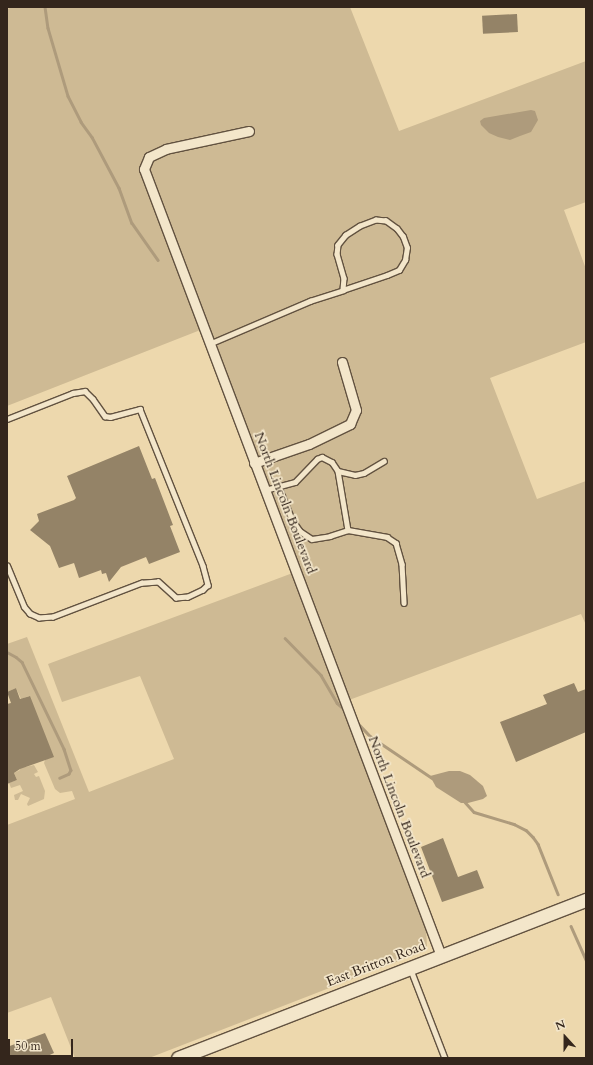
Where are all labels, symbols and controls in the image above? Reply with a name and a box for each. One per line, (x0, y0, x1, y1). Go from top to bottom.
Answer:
street label: North Lincoln Boulevard (250, 430, 320, 576)
street label: North Lincoln Boulevard (364, 734, 434, 880)
street label: East Britton Road (324, 937, 428, 991)
north arrow (545, 1017, 585, 1057)
text: N (553, 1017, 568, 1034)
scale bar (10, 1031, 75, 1057)
text: 50 m (15, 1038, 41, 1054)

